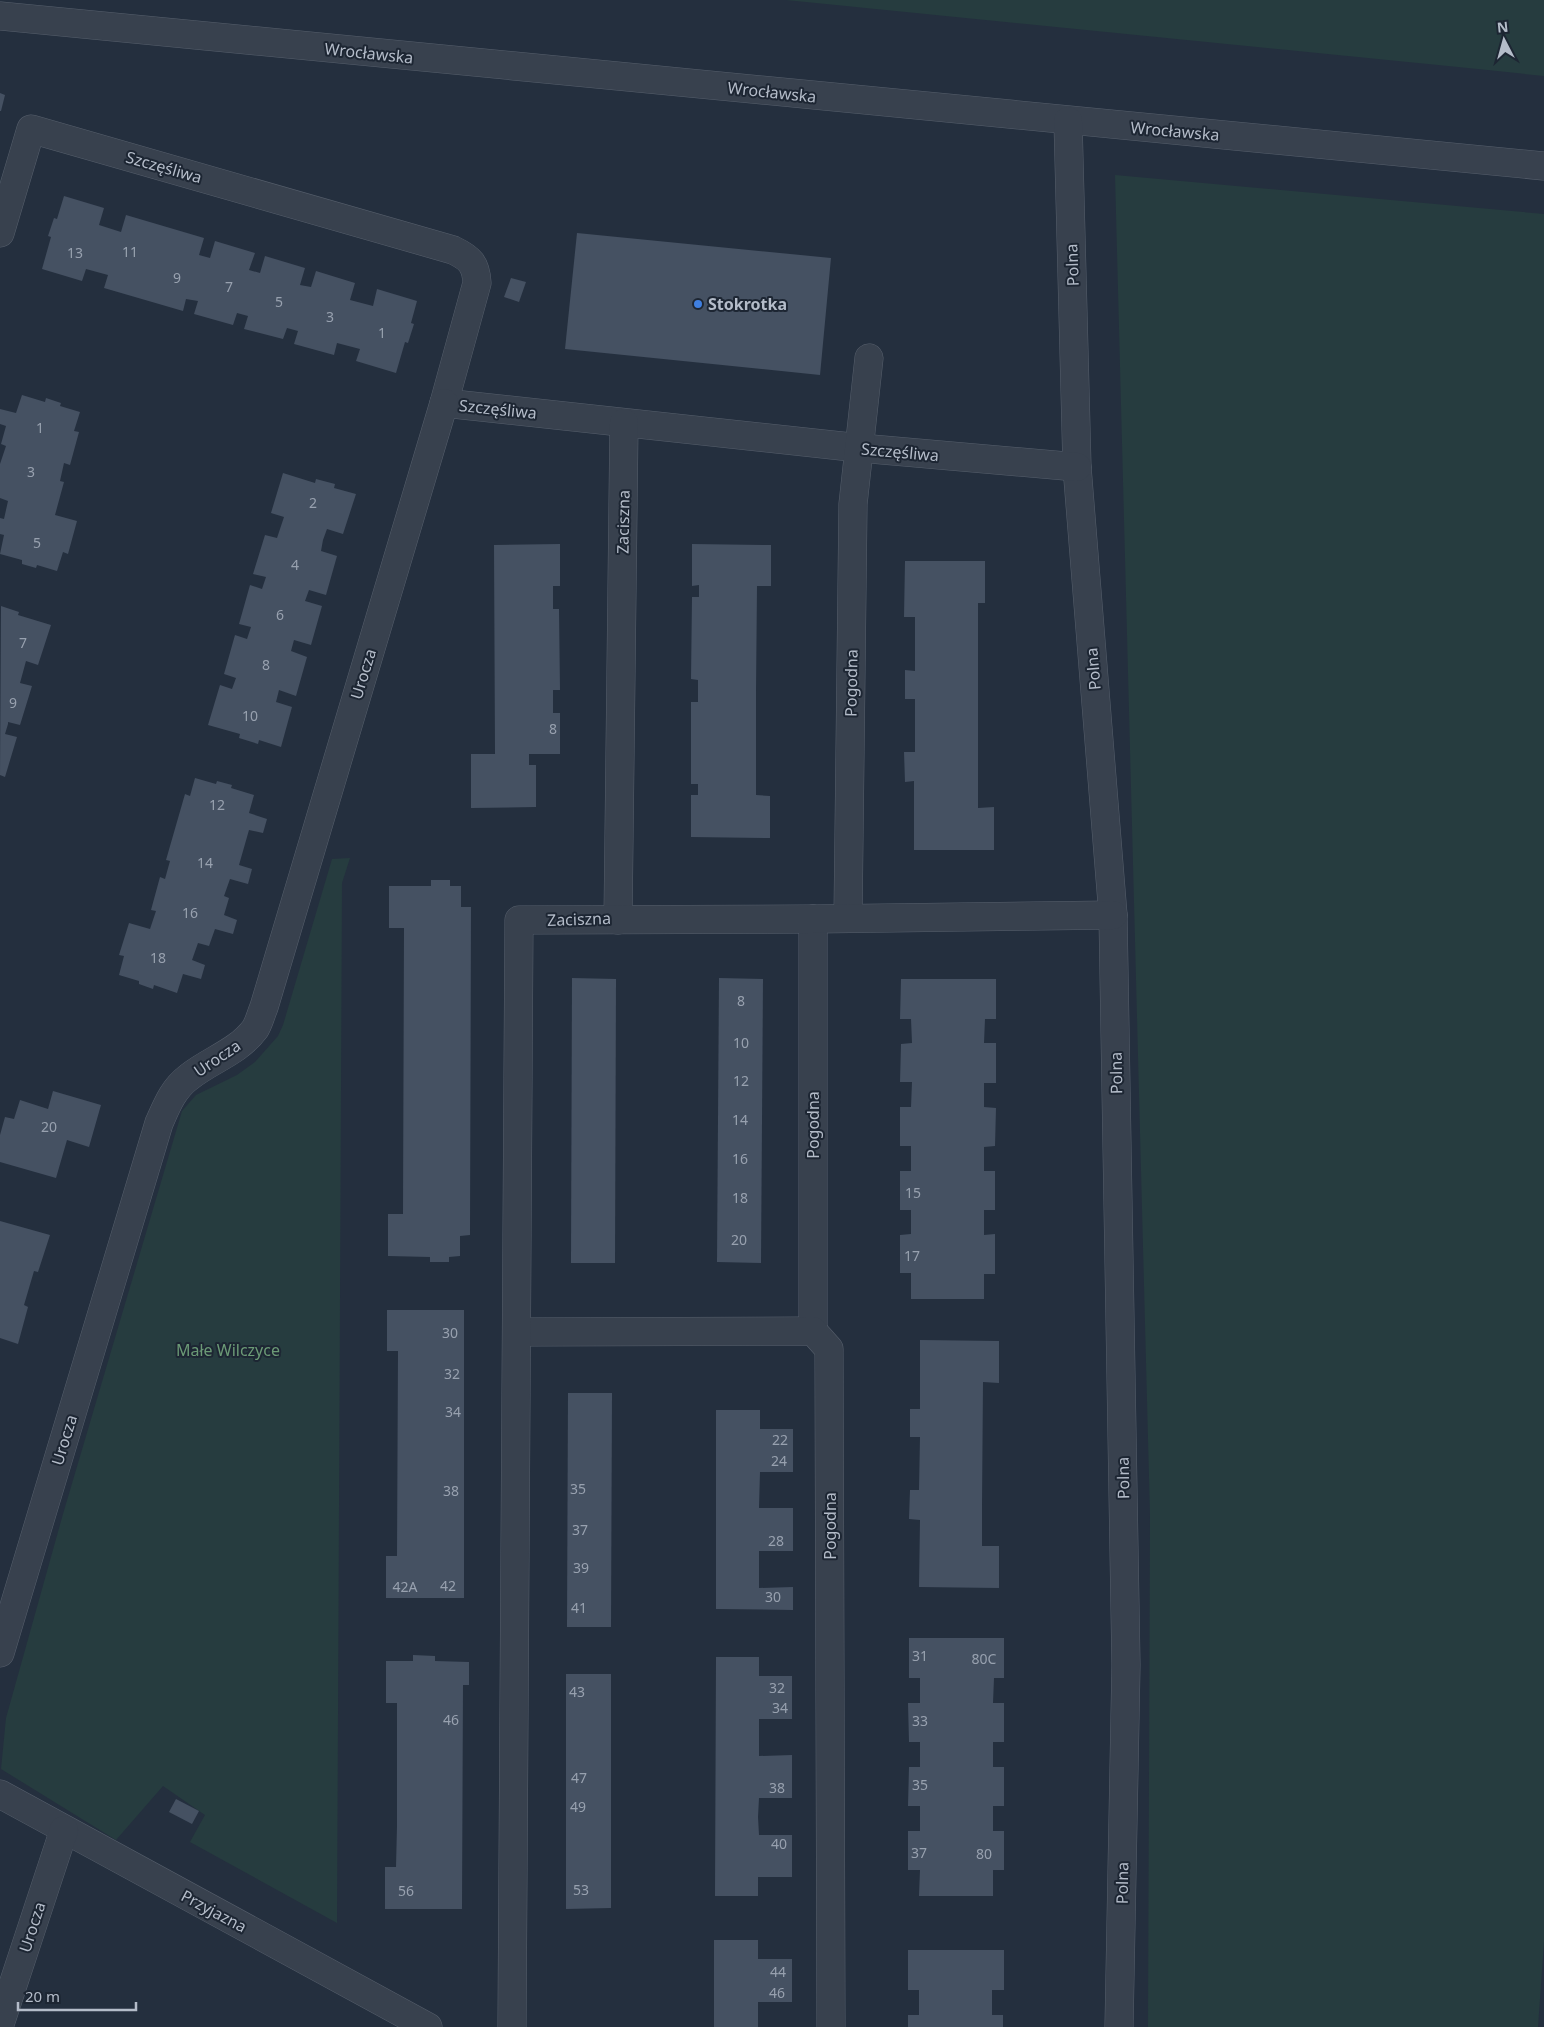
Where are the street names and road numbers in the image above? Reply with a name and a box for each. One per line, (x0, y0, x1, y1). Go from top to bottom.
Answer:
street label: Wrocławska (323, 37, 415, 69)
street label: Wrocławska (726, 76, 818, 108)
street label: Wrocławska (1130, 116, 1220, 146)
street label: Szczęśliwa (123, 146, 205, 188)
street label: Polna (1060, 243, 1084, 287)
street label: Szczęśliwa (458, 394, 538, 424)
street label: Szczęśliwa (860, 438, 940, 466)
street label: Zaciszna (611, 490, 635, 554)
street label: Urocza (345, 646, 381, 702)
street label: Polna (1080, 647, 1106, 691)
street label: Pogodna (839, 649, 863, 717)
street label: Zaciszna (547, 907, 611, 931)
street label: Urocza (189, 1034, 245, 1082)
street label: Polna (1105, 1052, 1127, 1094)
street label: Pogodna (802, 1091, 824, 1159)
street label: Urocza (46, 1412, 82, 1468)
street label: Polna (1112, 1457, 1134, 1499)
street label: Pogodna (819, 1492, 841, 1560)
street label: Polna (1111, 1862, 1133, 1904)
street label: Przyjazna (177, 1885, 251, 1937)
street label: Urocza (14, 1899, 50, 1955)

